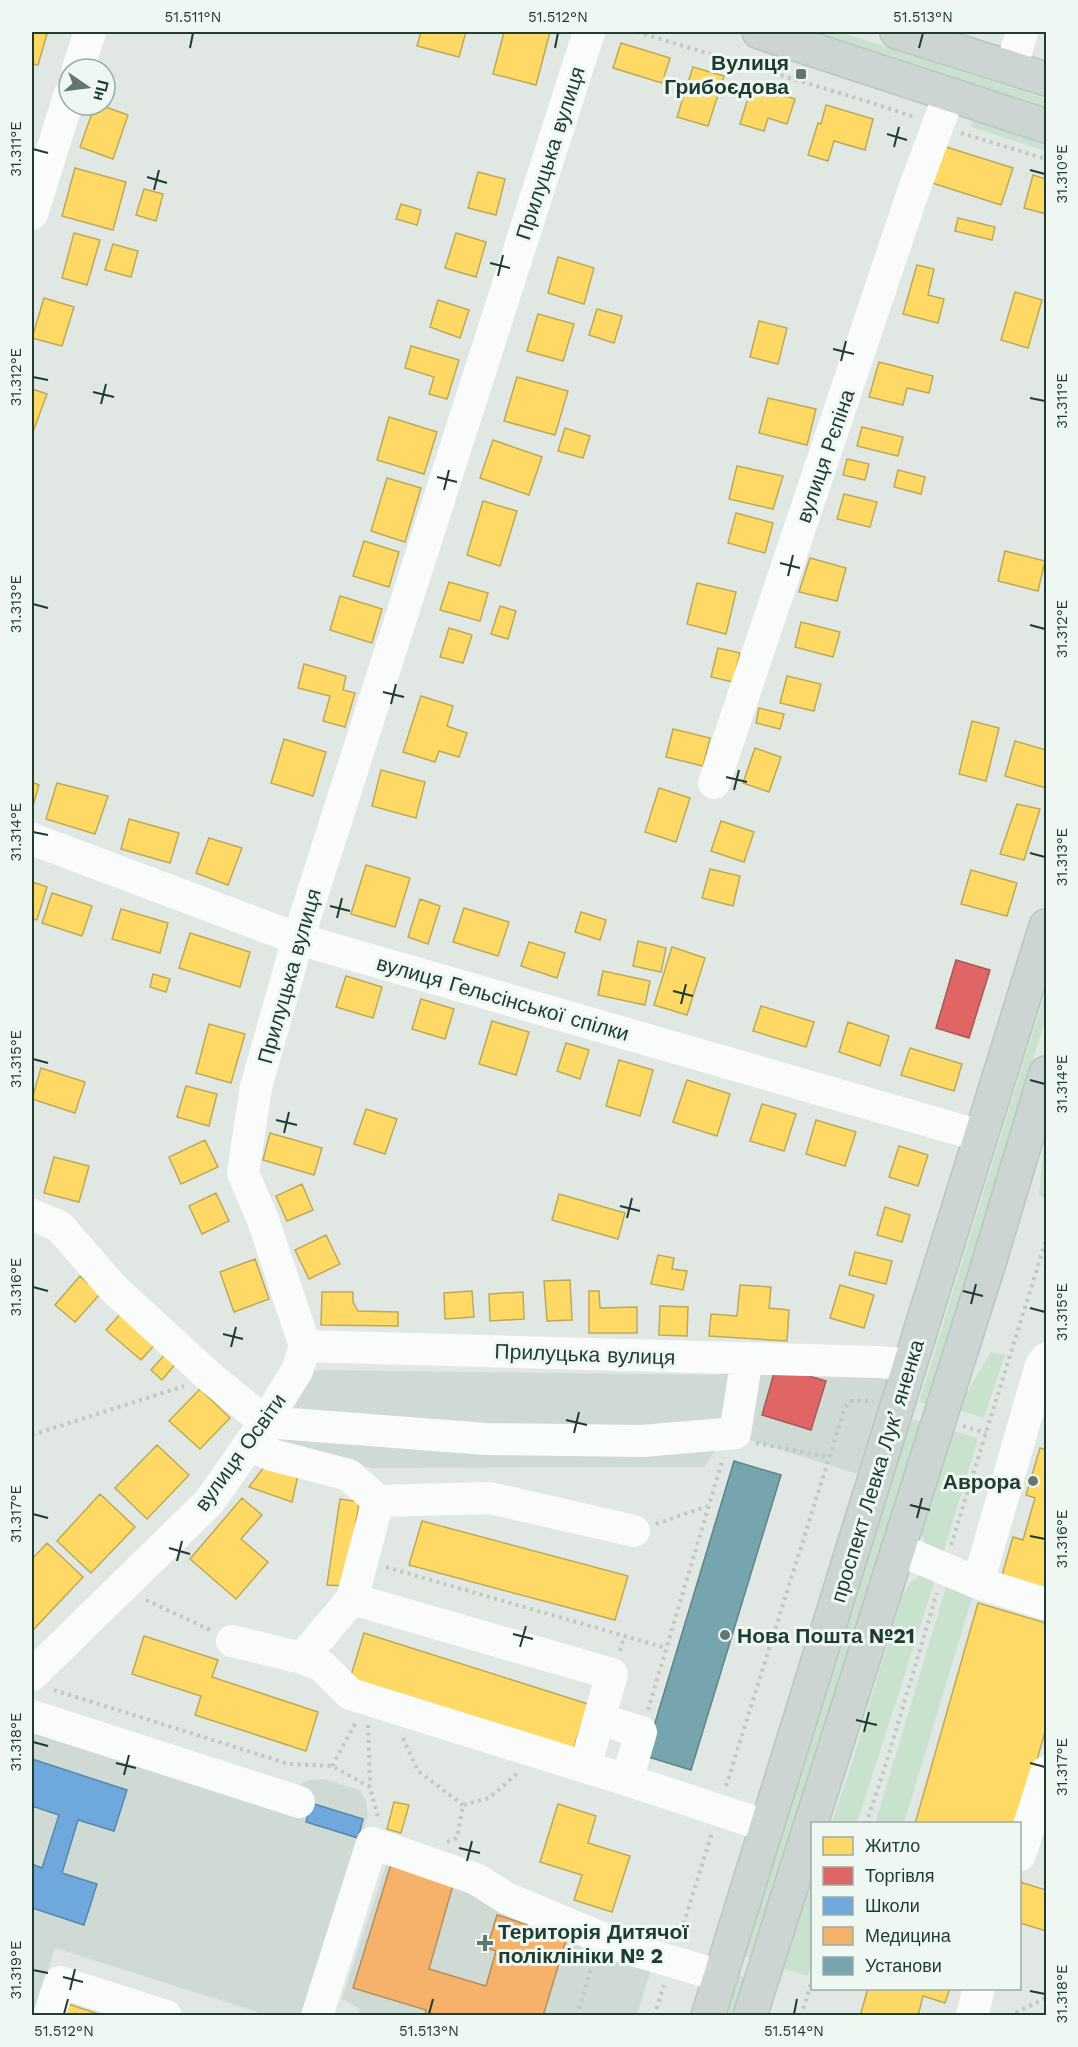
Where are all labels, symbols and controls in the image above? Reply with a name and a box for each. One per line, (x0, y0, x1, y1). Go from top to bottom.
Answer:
text: 51.511°N (165, 8, 221, 26)
text: 51.512°N (528, 8, 588, 26)
text: 51.513°N (893, 8, 953, 26)
place label: Вулиця Грибоєдова (664, 50, 789, 99)
north arrow (57, 57, 117, 117)
street label: Прилуцька вулиця (510, 63, 590, 243)
marker: Вулиця Грибоєдова (794, 67, 808, 81)
text: Пн (89, 78, 113, 103)
text: 31.311°E (7, 121, 25, 177)
text: 31.310°E (1053, 145, 1071, 203)
text: 31.312°E (7, 348, 25, 406)
text: 31.311°E (1053, 373, 1071, 429)
street label: вулиця Рєпіна (791, 386, 860, 526)
text: 31.313°E (7, 575, 25, 633)
text: 31.312°E (1053, 600, 1071, 658)
text: 31.314°E (7, 803, 25, 861)
text: 31.313°E (1053, 828, 1071, 886)
street label: Прилуцька вулиця (252, 886, 326, 1066)
street label: вулиця Гельсінської спілки (374, 950, 632, 1046)
text: 31.315°E (7, 1030, 25, 1088)
text: 31.314°E (1053, 1055, 1071, 1113)
text: 31.316°E (7, 1258, 25, 1316)
text: 31.315°E (1053, 1283, 1071, 1341)
street label: проспект Левка Лукʼяненка (825, 1336, 929, 1605)
street label: Прилуцька вулиця (494, 1338, 676, 1370)
street label: вулиця Освіти (189, 1388, 291, 1516)
place label: Аврора (943, 1469, 1021, 1494)
marker: Аврора (1026, 1474, 1040, 1488)
text: 31.317°E (7, 1485, 25, 1543)
text: 31.316°E (1053, 1510, 1071, 1568)
place label: Нова Пошта №21 (737, 1623, 915, 1648)
marker: Нова Пошта №21 (718, 1628, 732, 1642)
text: 31.318°E (7, 1713, 25, 1771)
text: 31.317°E (1053, 1738, 1071, 1796)
legend (811, 1822, 1021, 1990)
text: Житло (865, 1835, 920, 1856)
text: Торгівля (865, 1865, 935, 1886)
text: Школи (865, 1895, 920, 1916)
place label: Територія Дитячої поліклініки № 2 (498, 1919, 689, 1968)
text: Медицина (865, 1925, 952, 1946)
marker: Територія Дитячої поліклініки № 2 (476, 1934, 494, 1952)
text: 31.319°E (7, 1941, 25, 1999)
text: Установи (865, 1955, 942, 1976)
text: 31.318°E (1053, 1965, 1071, 2023)
text: 51.512°N (34, 2022, 94, 2040)
text: 51.513°N (399, 2022, 459, 2040)
text: 51.514°N (764, 2022, 824, 2040)

